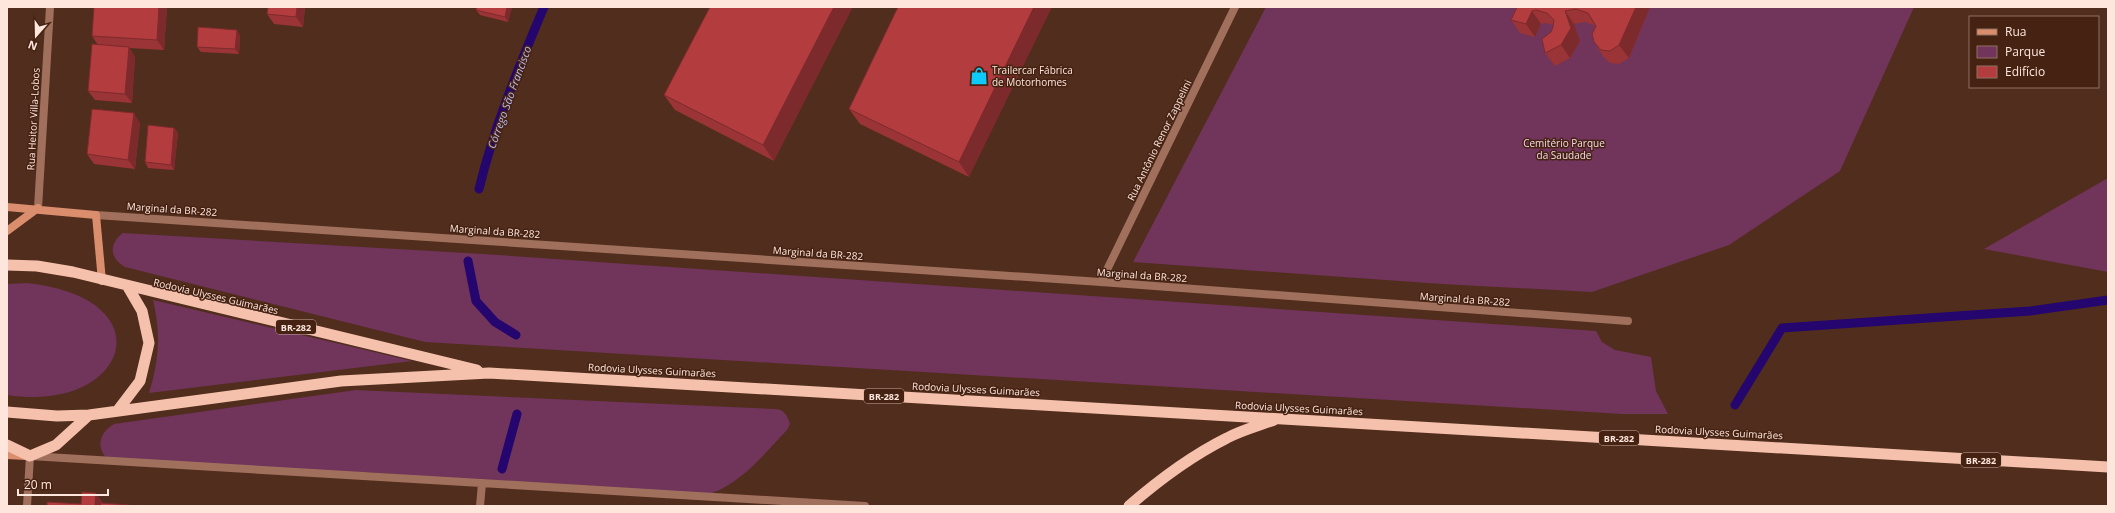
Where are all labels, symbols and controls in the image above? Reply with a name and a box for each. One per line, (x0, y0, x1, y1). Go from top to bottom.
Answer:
north arrow (16, 16, 56, 56)
legend (1969, 16, 2099, 88)
text: Rua (2005, 23, 2026, 40)
text: N (26, 37, 39, 54)
text: Parque (2005, 43, 2045, 60)
water label: Córrego São Francisco (483, 44, 535, 150)
place label: Trailercar Fábrica de Motorhomes (992, 63, 1073, 89)
text: Edifício (2005, 63, 2045, 80)
shop icon: Trailercar Fábrica de Motorhomes (969, 66, 989, 86)
street label: Rua Heitor Villa-Lobos (23, 67, 43, 171)
street label: Rua Antônio Renor Zappelini (1124, 77, 1194, 203)
park label: Cemitério Parque da Saudade (1523, 136, 1605, 162)
street label: Marginal da BR-282 (126, 199, 218, 219)
street label: Marginal da BR-282 (449, 221, 541, 241)
street label: Marginal da BR-282 (772, 243, 864, 263)
street label: Marginal da BR-282 (1096, 265, 1188, 285)
street label: Rodovia Ulysses Guimarães (152, 275, 280, 317)
street label: Marginal da BR-282 (1419, 289, 1511, 309)
road number: BR-282 (276, 320, 316, 334)
street label: Rodovia Ulysses Guimarães (588, 360, 717, 380)
street label: Rodovia Ulysses Guimarães (912, 379, 1041, 399)
road number: BR-282 (864, 389, 904, 403)
street label: Rodovia Ulysses Guimarães (1235, 398, 1364, 418)
street label: Rodovia Ulysses Guimarães (1655, 422, 1784, 442)
road number: BR-282 (1599, 431, 1639, 445)
road number: BR-282 (1961, 453, 2001, 467)
scale bar (18, 471, 108, 497)
text: 20 m (24, 476, 52, 493)

